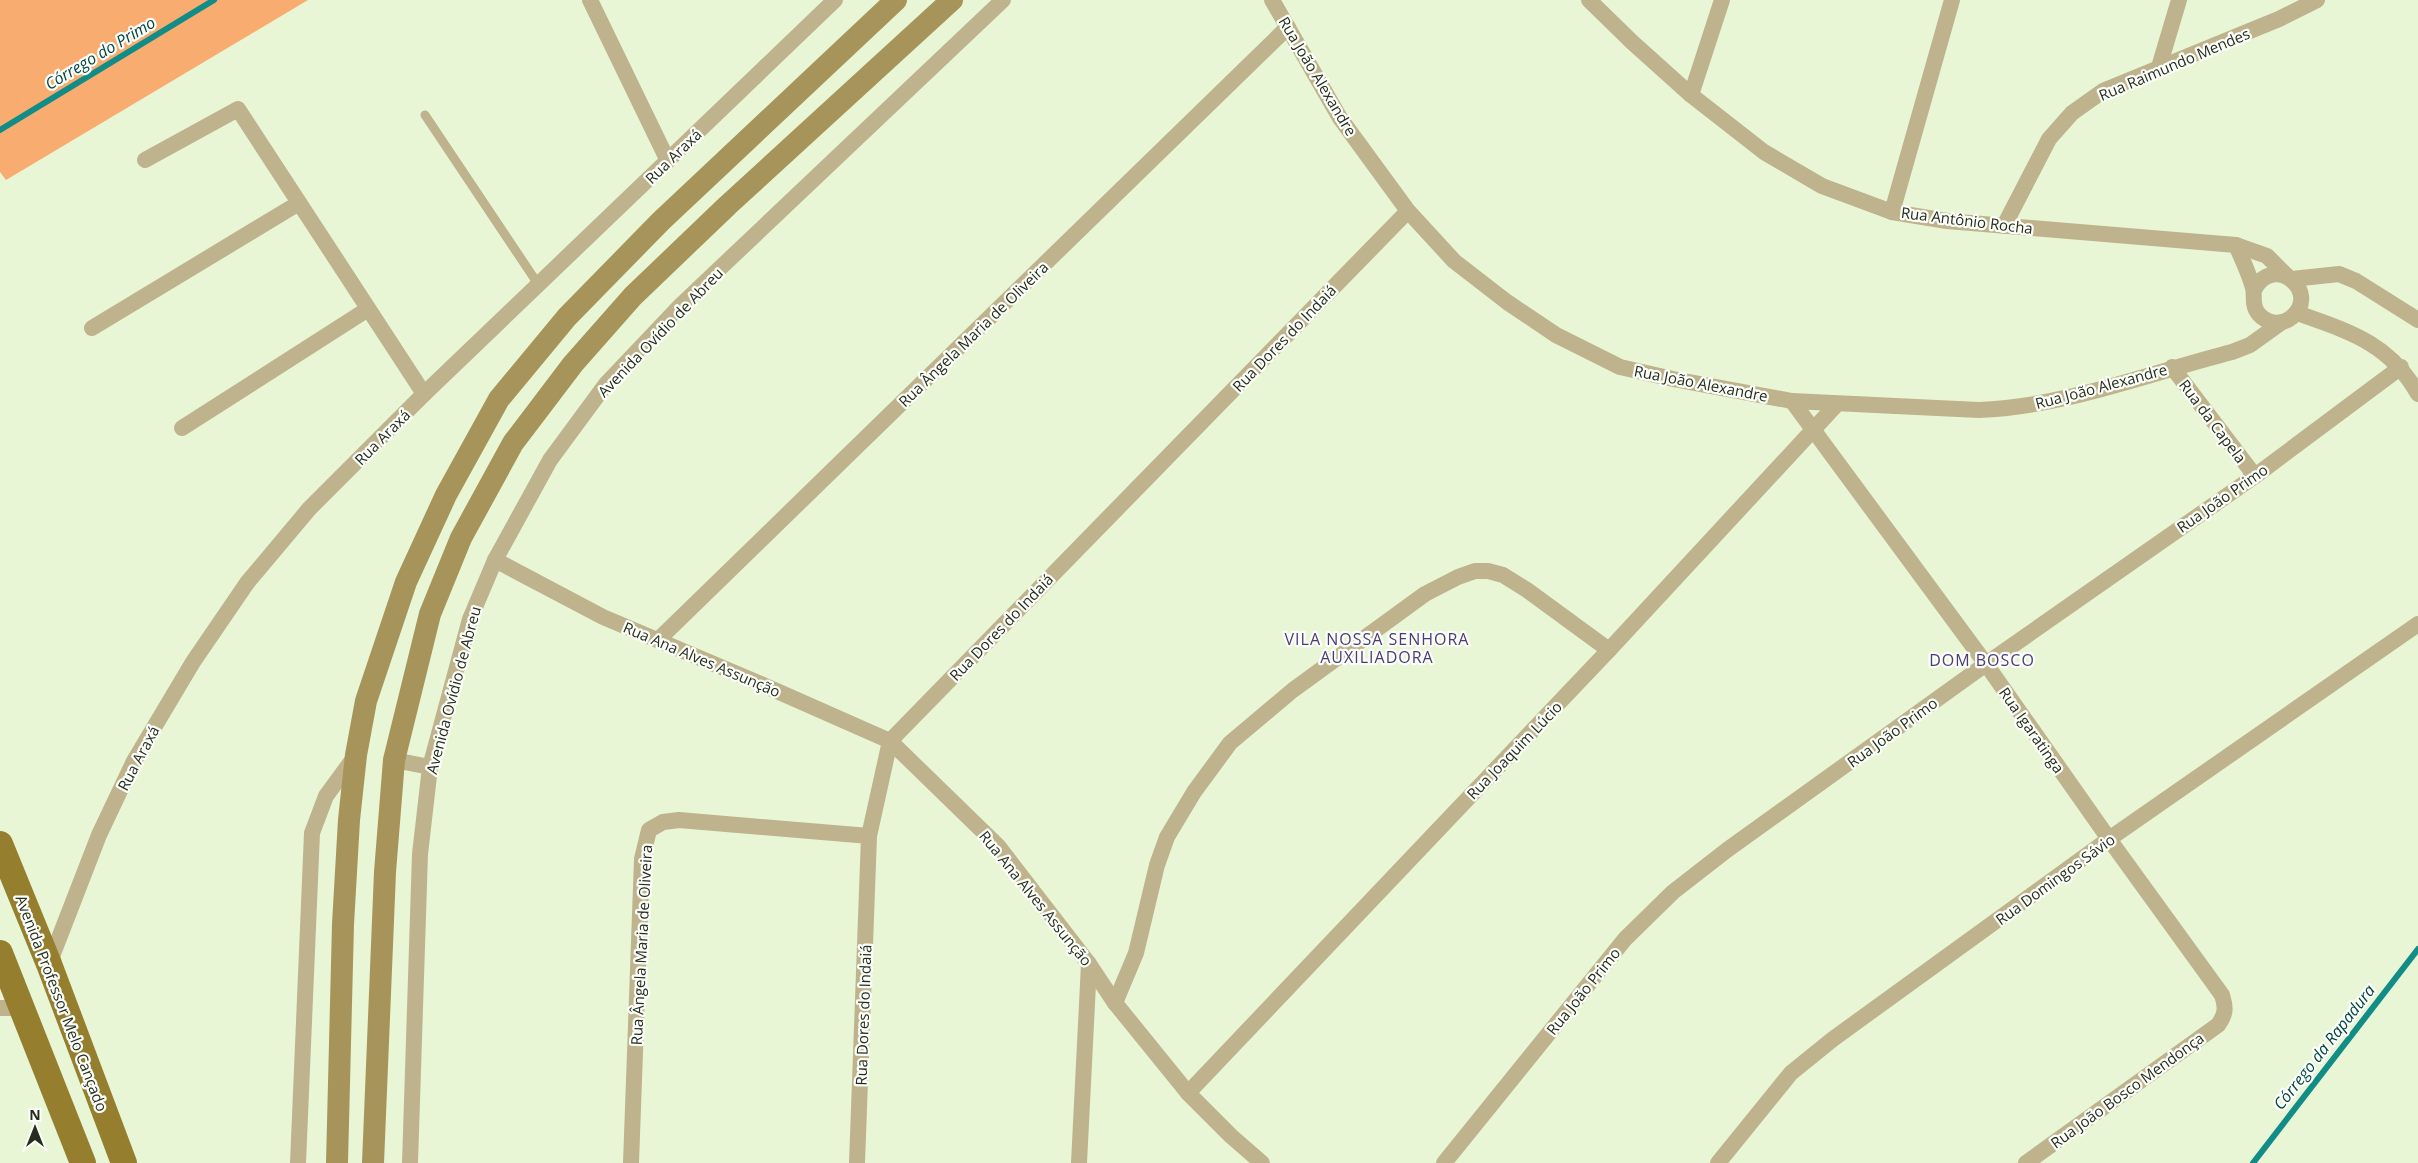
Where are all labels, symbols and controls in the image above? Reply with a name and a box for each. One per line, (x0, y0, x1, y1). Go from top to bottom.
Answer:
water label: Córrego do Primo (41, 11, 159, 95)
street label: Rua João Alexandre (1274, 13, 1362, 139)
street label: Rua Raimundo Mendes (2095, 23, 2253, 105)
street label: Rua Araxá (641, 124, 705, 188)
street label: Rua Antônio Rocha (1900, 202, 2034, 238)
street label: Rua Ângela Maria de Oliveira (894, 257, 1052, 411)
street label: Avenida Ovídio de Abreu (593, 263, 727, 401)
street label: Rua Dores do Indaiá (1228, 280, 1340, 396)
street label: Rua João Alexandre (2033, 359, 2169, 413)
street label: Rua João Alexandre (1632, 360, 1770, 406)
street label: Rua da Capela (2175, 375, 2251, 467)
street label: Rua Araxá (350, 405, 414, 469)
street label: Rua João Primo (2172, 459, 2272, 537)
street label: Rua Dores do Indaiá (945, 569, 1057, 685)
street label: Avenida Ovídio de Abreu (421, 604, 485, 776)
street label: Rua Ana Alves Assunção (621, 617, 783, 701)
district label: VILA NOSSA SENHORA AUXILIADORA (1285, 628, 1469, 668)
district label: DOM BOSCO (1929, 649, 2035, 671)
street label: Rua Igaratinga (1995, 683, 2069, 777)
street label: Rua João Primo (1843, 693, 1941, 771)
street label: Rua Joaquim Lúcio (1462, 697, 1566, 803)
street label: Rua Araxá (113, 722, 163, 794)
street label: Rua Ana Alves Assunção (975, 826, 1097, 970)
street label: Rua Domingos Sávio (1991, 829, 2119, 929)
street label: Rua Ângela Maria de Oliveira (626, 844, 656, 1046)
street label: Avenida Professor Melo Cançado (11, 892, 113, 1114)
street label: Rua João Primo (1542, 943, 1624, 1039)
street label: Rua Dores do Indaiá (851, 944, 875, 1086)
water label: Córrego da Rapadura (2268, 980, 2380, 1114)
street label: Rua João Bosco Mendonça (2046, 1028, 2208, 1152)
north arrow (10, 1103, 60, 1153)
text: N (29, 1105, 41, 1124)

